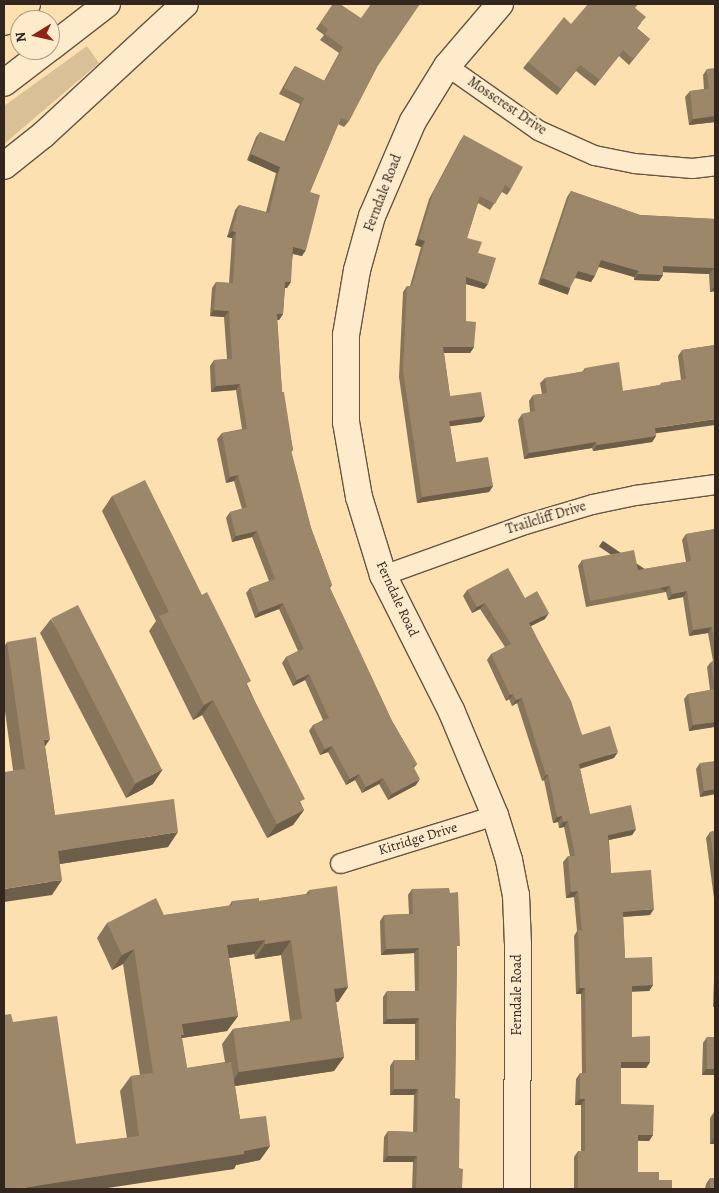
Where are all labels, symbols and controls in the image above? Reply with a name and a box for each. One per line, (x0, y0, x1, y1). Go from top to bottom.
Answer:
north arrow (10, 10, 60, 60)
text: N (10, 31, 31, 44)
street label: Mosscrest Drive (464, 73, 550, 139)
street label: Ferndale Road (361, 152, 405, 234)
street label: Trailcliff Drive (504, 498, 588, 538)
street label: Ferndale Road (372, 559, 422, 639)
street label: Kitridge Drive (376, 819, 460, 859)
street label: Ferndale Road (509, 954, 525, 1036)

